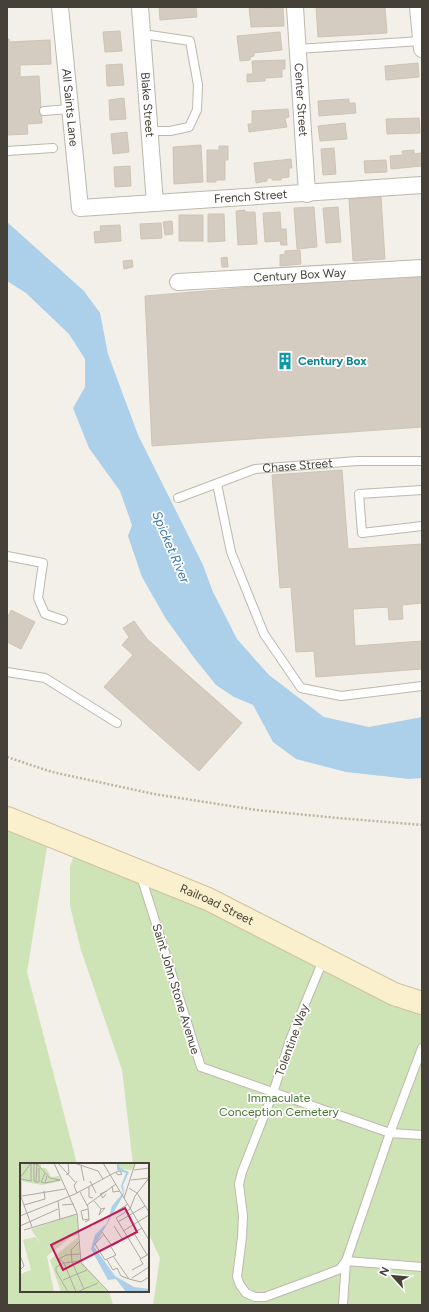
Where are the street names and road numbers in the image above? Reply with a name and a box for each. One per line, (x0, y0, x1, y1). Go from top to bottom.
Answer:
street label: Center Street (292, 63, 310, 137)
street label: All Saints Lane (59, 68, 81, 148)
street label: Blake Street (138, 72, 157, 138)
street label: French Street (213, 187, 288, 206)
street label: Century Box Way (253, 265, 347, 285)
street label: Chase Street (262, 456, 334, 475)
street label: Railroad Street (178, 881, 256, 928)
street label: Saint John Stone Avenue (149, 922, 203, 1056)
street label: Tolentine Way (272, 1001, 312, 1078)

